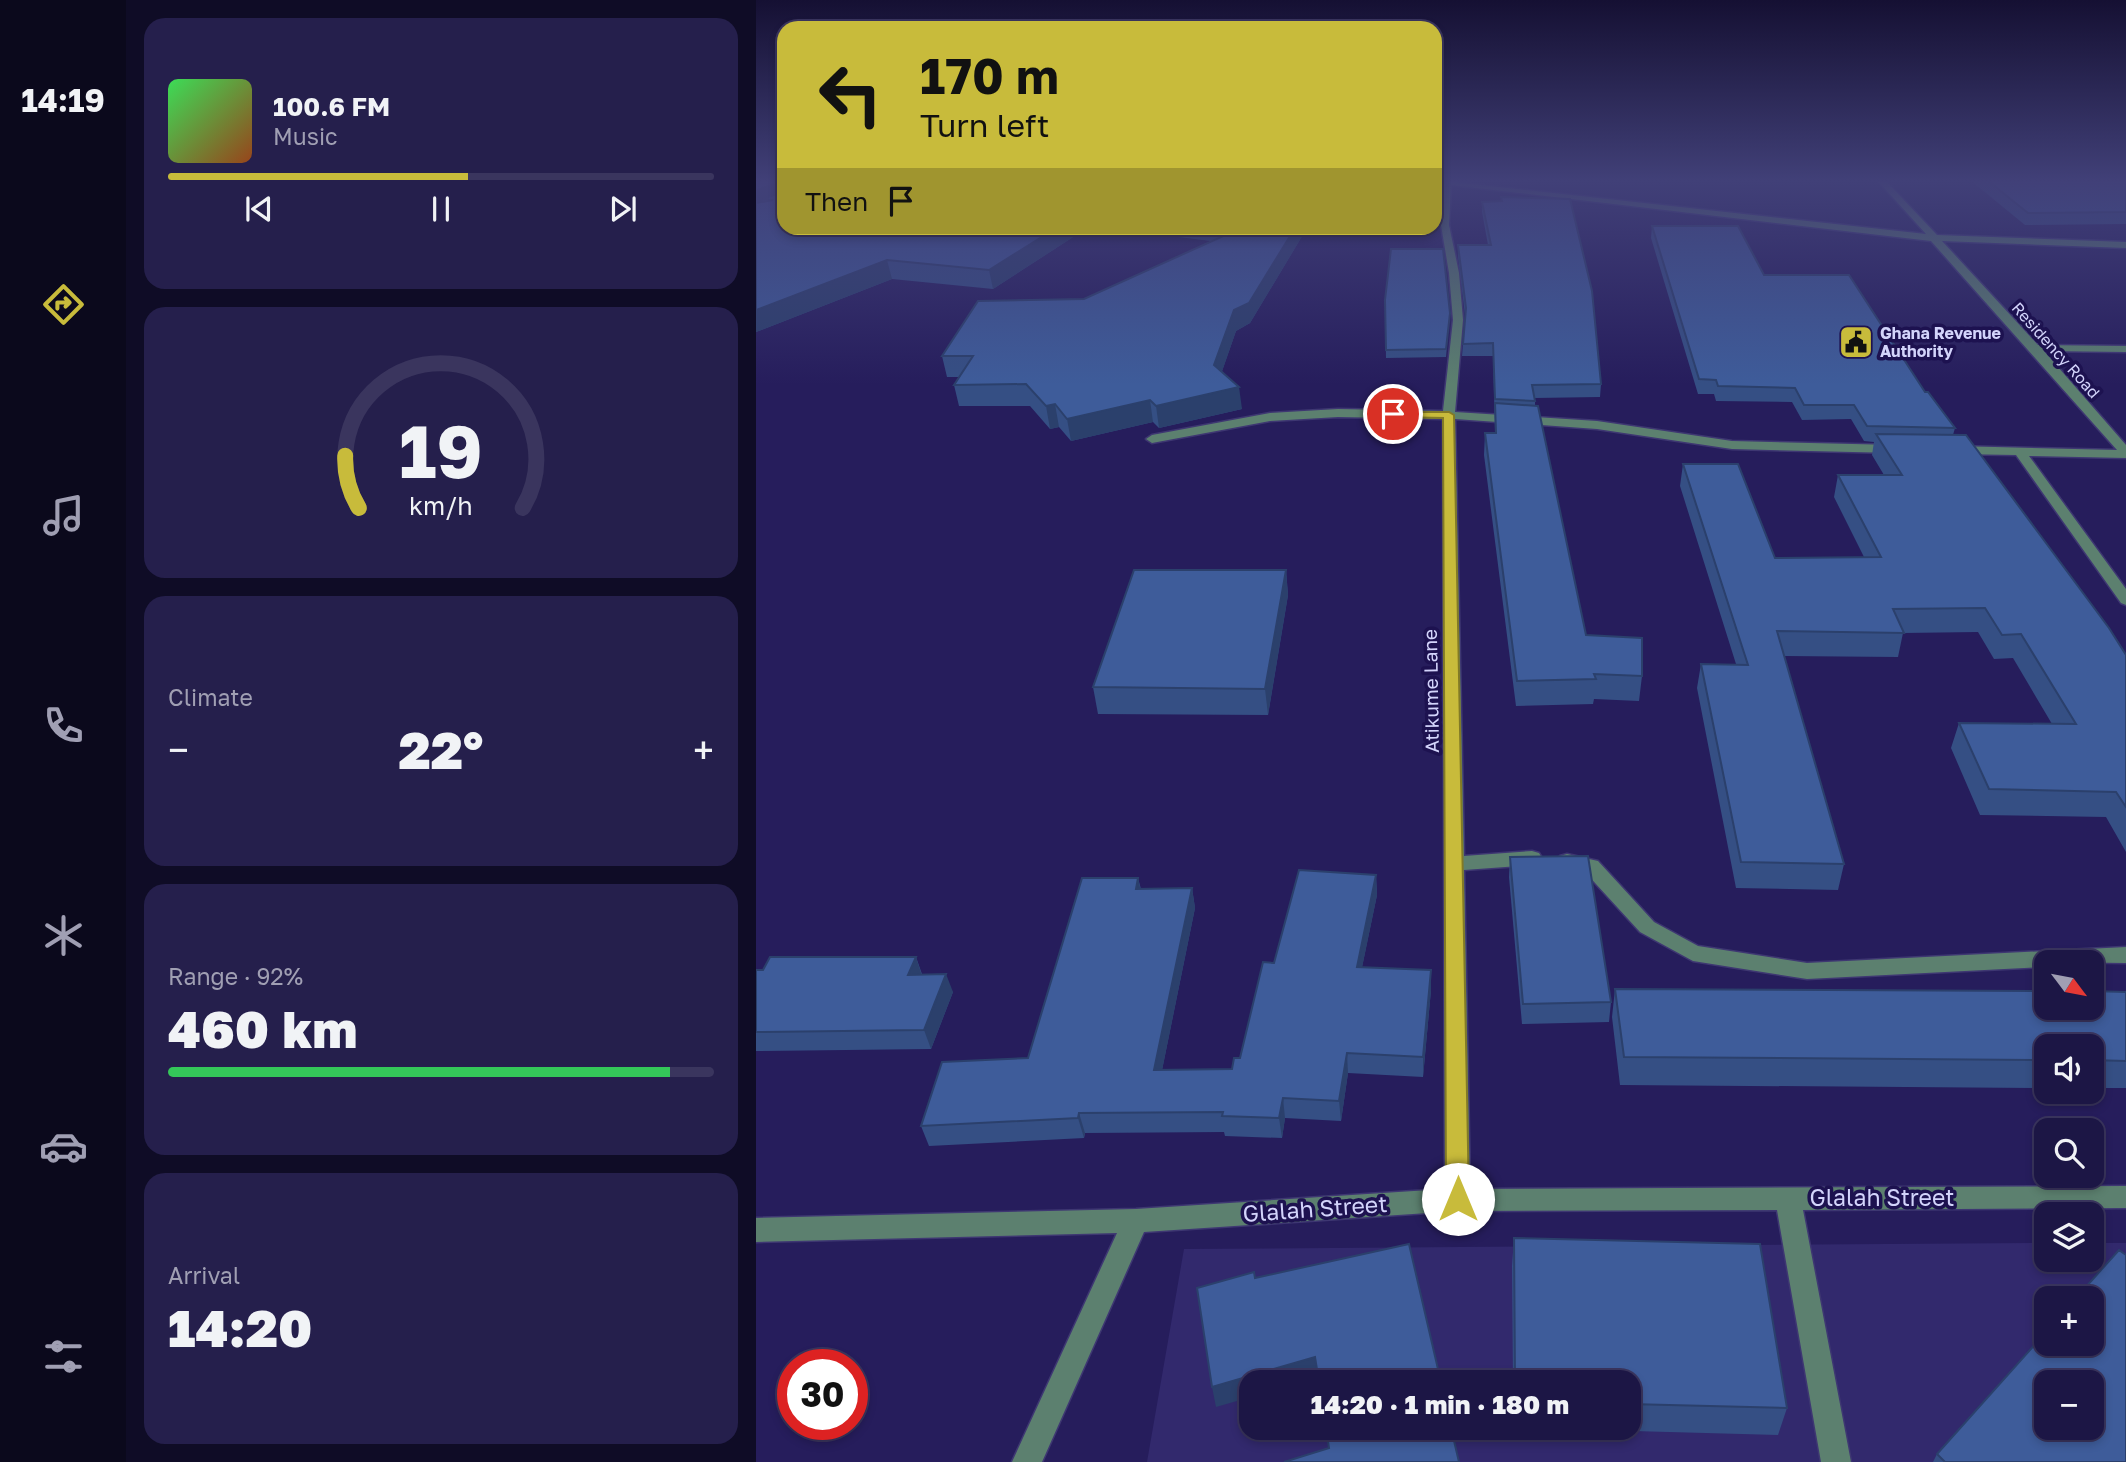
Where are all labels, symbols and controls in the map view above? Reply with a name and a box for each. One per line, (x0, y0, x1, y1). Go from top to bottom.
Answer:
text: 170 m (920, 46, 1059, 105)
icon: left (805, 49, 896, 140)
text: 14:19 (21, 81, 105, 119)
text: 100.6 FM (273, 91, 390, 122)
text: Turn left (920, 106, 1049, 144)
text: Music (273, 122, 338, 150)
icon: arrive (882, 182, 920, 220)
text: Then (805, 186, 868, 217)
icon: previous (240, 190, 278, 228)
icon: pause (422, 190, 460, 228)
icon: next (604, 190, 642, 228)
icon: directions (39, 280, 88, 329)
street label: Residency Road (2008, 298, 2104, 402)
public building icon: Ghana Revenue Authority (1837, 323, 1875, 361)
place label: Ghana Revenue Authority (1880, 323, 2001, 361)
pin (1363, 384, 1423, 444)
icon: arrive (1374, 395, 1412, 433)
text: 19 (399, 408, 483, 495)
text: km/h (409, 490, 473, 521)
icon: music (39, 491, 88, 540)
street label: Atikume Lane (1418, 629, 1443, 753)
text: Climate (168, 683, 253, 711)
icon: phone (39, 701, 88, 750)
text: 22° (399, 718, 483, 780)
text: − (168, 727, 189, 772)
text: + (693, 727, 714, 772)
icon: climate (39, 911, 88, 960)
north arrow (2034, 950, 2104, 1020)
map controls (2034, 950, 2104, 1440)
text: Range · 92% (168, 962, 303, 990)
text: 460 km (168, 997, 357, 1059)
button: sound (2034, 1034, 2104, 1104)
button: search (2034, 1118, 2104, 1188)
icon: car (39, 1122, 88, 1171)
position arrow (1421, 1162, 1495, 1236)
street label: Glalah Street (1810, 1183, 1954, 1211)
street label: Glalah Street (1242, 1189, 1388, 1227)
button: layers (2034, 1202, 2104, 1272)
text: Arrival (168, 1261, 240, 1289)
button: + (2034, 1286, 2104, 1356)
text: 14:20 (168, 1296, 312, 1358)
icon: filters (39, 1332, 88, 1381)
speed limit sign: 30 (777, 1349, 868, 1440)
button: − (2034, 1370, 2104, 1440)
text: 14:20 · 1 min · 180 m (1311, 1389, 1569, 1420)

